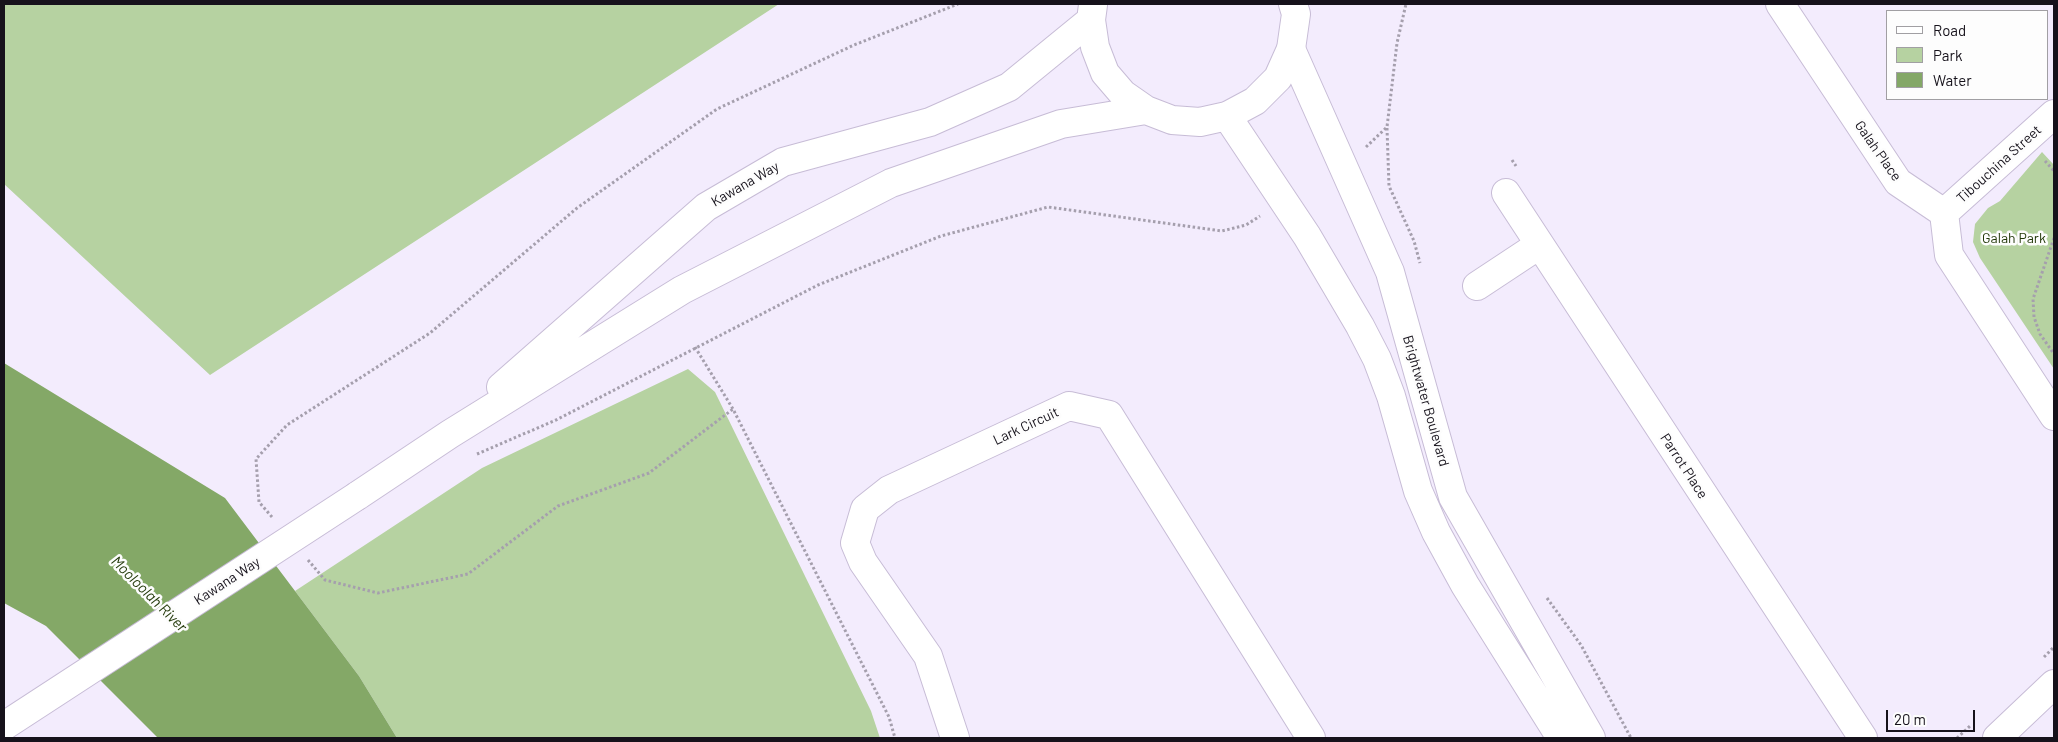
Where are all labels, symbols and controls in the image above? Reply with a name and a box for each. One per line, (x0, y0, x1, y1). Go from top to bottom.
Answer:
legend (1886, 10, 2048, 100)
text: Road (1933, 21, 1966, 39)
text: Park (1933, 46, 1962, 64)
text: Water (1933, 71, 1972, 89)
street label: Galah Place (1851, 118, 1905, 184)
street label: Tibouchina Street (1953, 122, 2045, 206)
street label: Kawana Way (708, 158, 782, 210)
park label: Galah Park (1982, 230, 2046, 246)
street label: Brightwater Boulevard (1399, 334, 1453, 468)
street label: Lark Circuit (990, 403, 1062, 449)
street label: Parrot Place (1657, 430, 1711, 502)
water label: Mooloolah River (107, 552, 191, 636)
street label: Kawana Way (191, 553, 263, 609)
scale bar (1888, 700, 1977, 732)
text: 20 m (1894, 710, 1926, 728)

